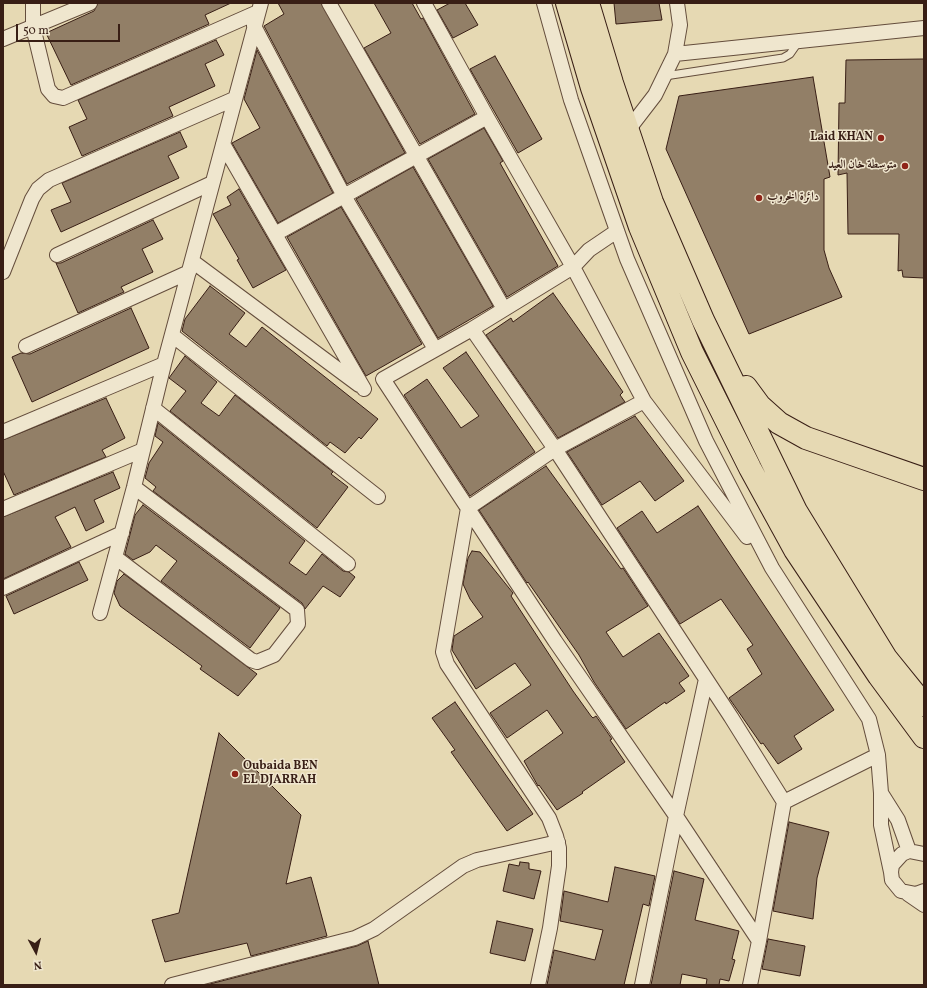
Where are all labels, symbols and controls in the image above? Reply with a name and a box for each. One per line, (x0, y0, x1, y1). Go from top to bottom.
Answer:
scale bar (18, 16, 122, 42)
text: 50 m (23, 23, 49, 39)
place label: Laid KHAN (810, 131, 873, 145)
marker: Laid KHAN (876, 133, 886, 143)
place label: متوسطة خان العيد (828, 159, 897, 173)
marker: متوسطة خان العيد (900, 161, 910, 171)
place label: دائرة الخروب (767, 191, 819, 205)
marker: دائرة الخروب (754, 193, 764, 203)
place label: Oubaida BEN EL DJARRAH (243, 760, 318, 788)
marker: Oubaida BEN EL DJARRAH (230, 769, 240, 779)
north arrow (16, 932, 56, 972)
text: N (33, 956, 42, 972)

